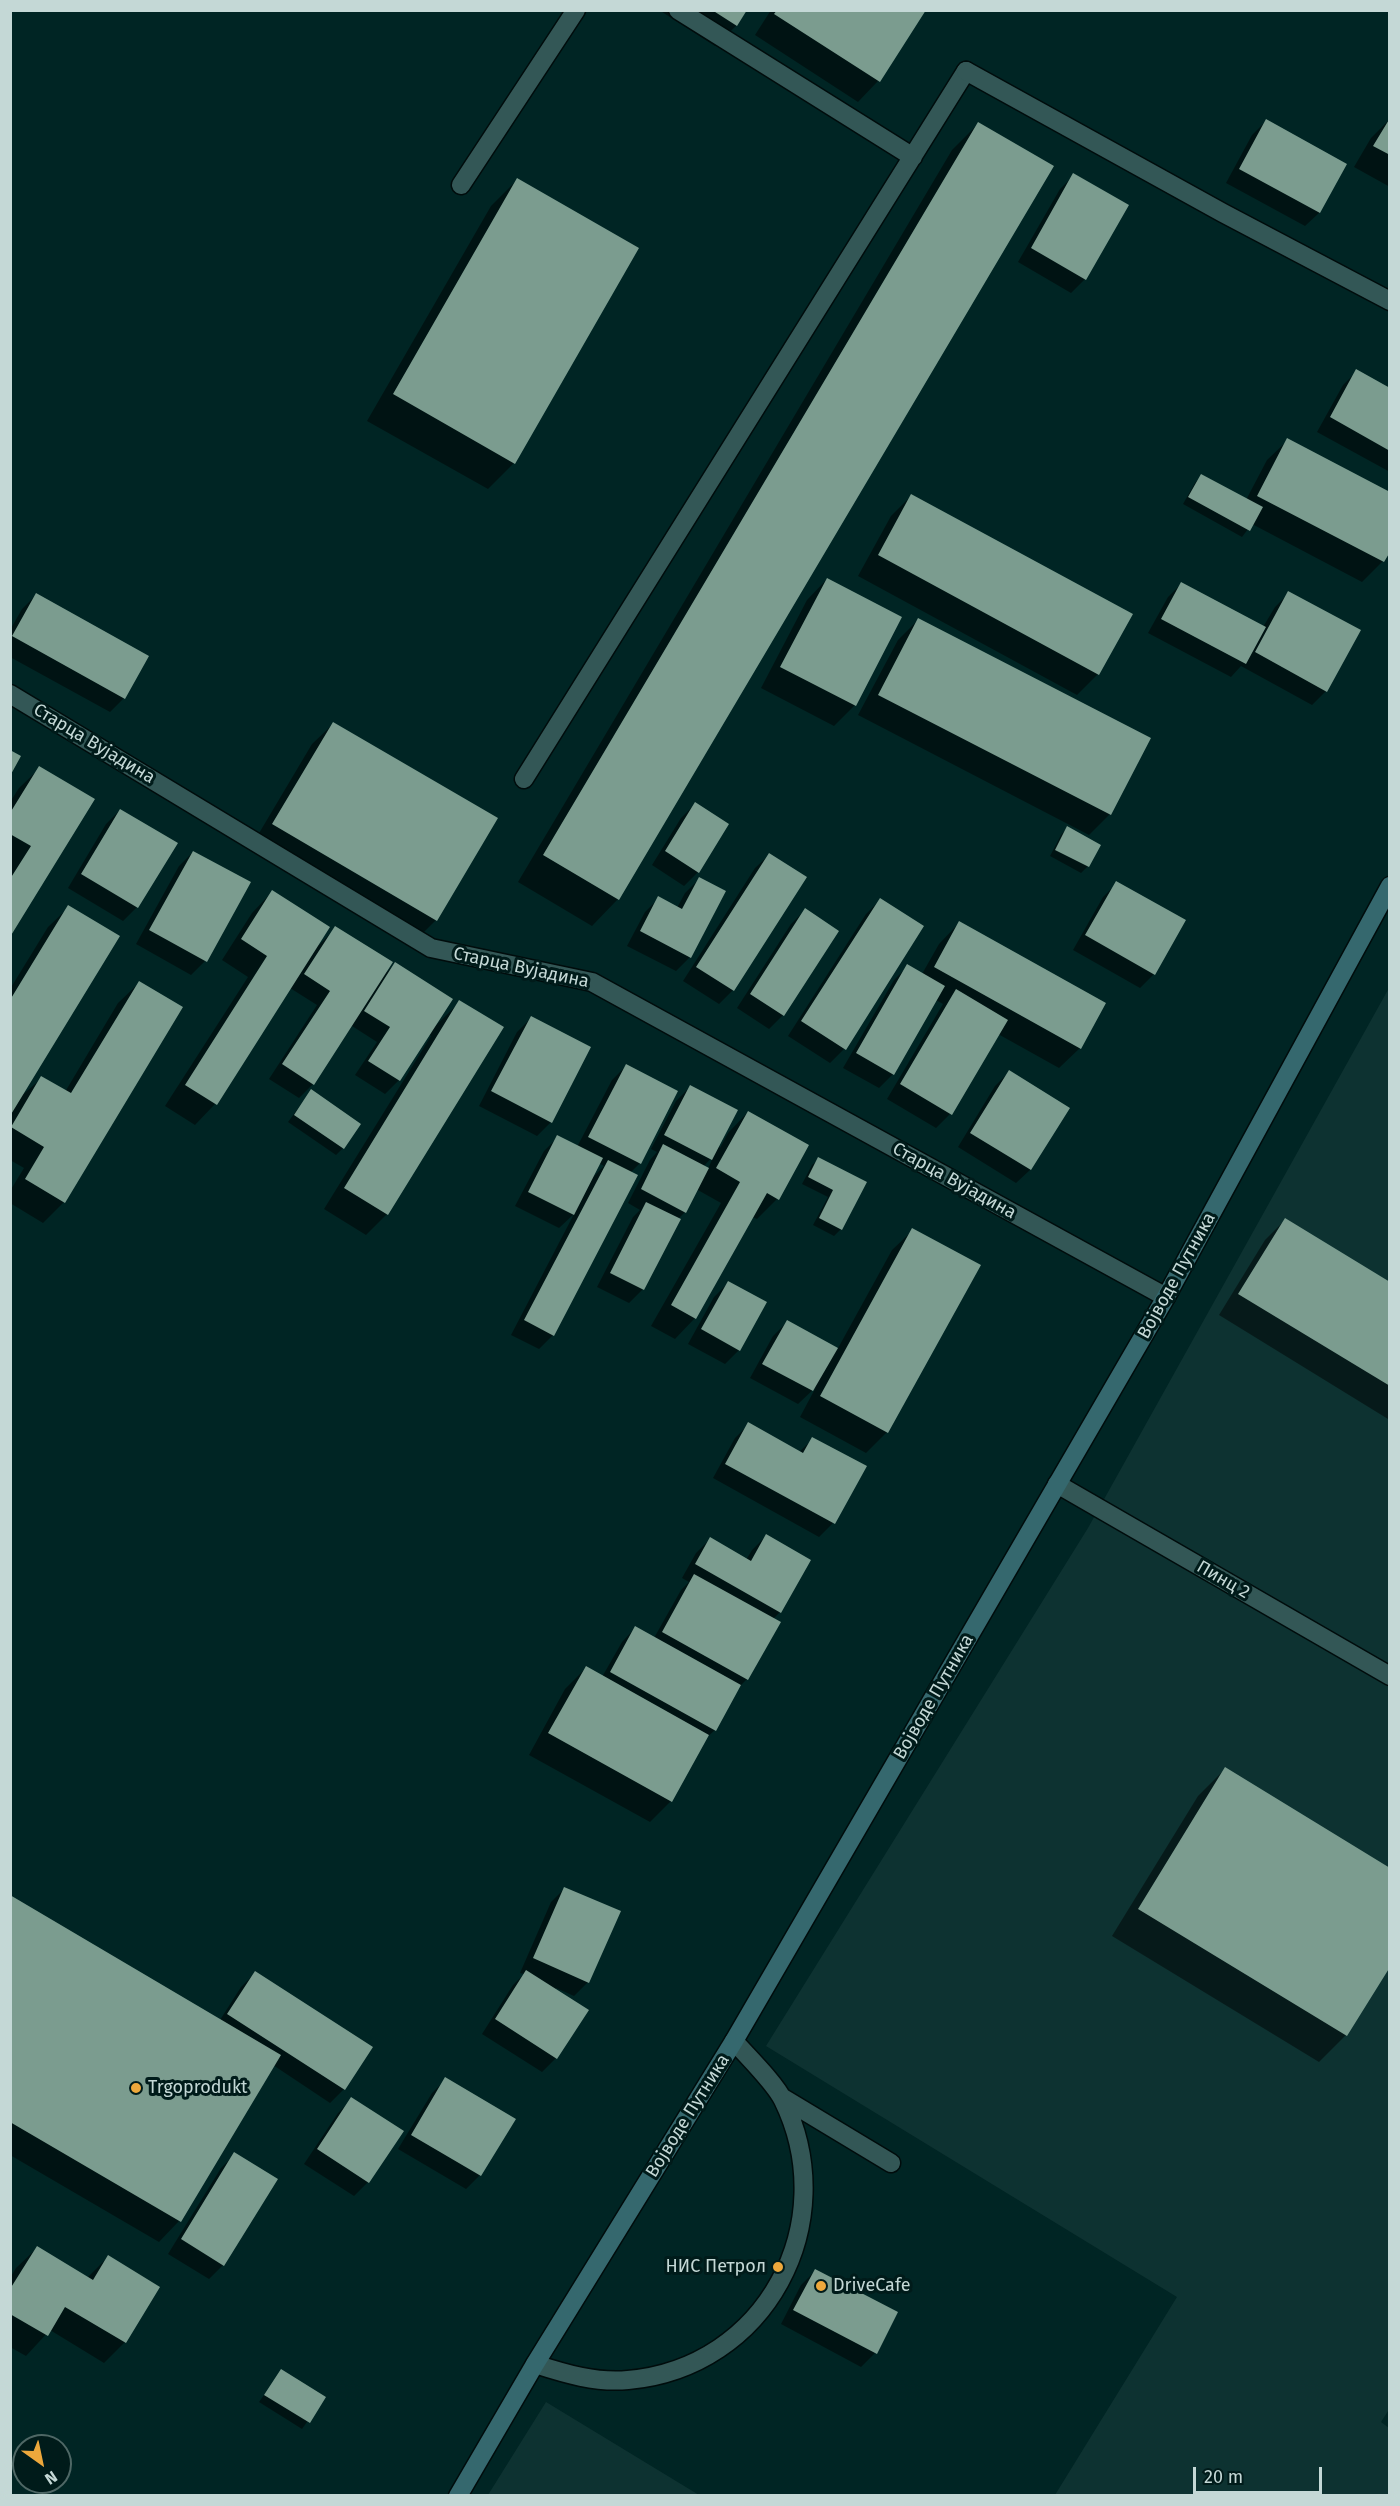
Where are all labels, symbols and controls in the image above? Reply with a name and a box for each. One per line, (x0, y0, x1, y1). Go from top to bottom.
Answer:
street label: Старца Вујадина (29, 699, 159, 789)
street label: Старца Вујадина (451, 943, 591, 993)
street label: Старца Вујадина (888, 1138, 1020, 1224)
street label: Војводе Путника (1133, 1209, 1221, 1343)
street label: Пинц 2 (1193, 1556, 1253, 1604)
street label: Војводе Путника (889, 1631, 979, 1763)
street label: Војводе Путника (641, 2051, 735, 2181)
place label: Trgoprodukt (148, 2077, 248, 2099)
marker: Trgoprodukt (129, 2081, 143, 2095)
place label: НИС Петрол (666, 2256, 766, 2278)
marker: НИС Петрол (771, 2260, 785, 2274)
place label: DriveCafe (833, 2275, 911, 2297)
marker: DriveCafe (814, 2279, 828, 2293)
north arrow (12, 2434, 72, 2494)
scale bar (1196, 2455, 1325, 2493)
text: 20 m (1204, 2466, 1243, 2488)
text: N (41, 2467, 61, 2489)

